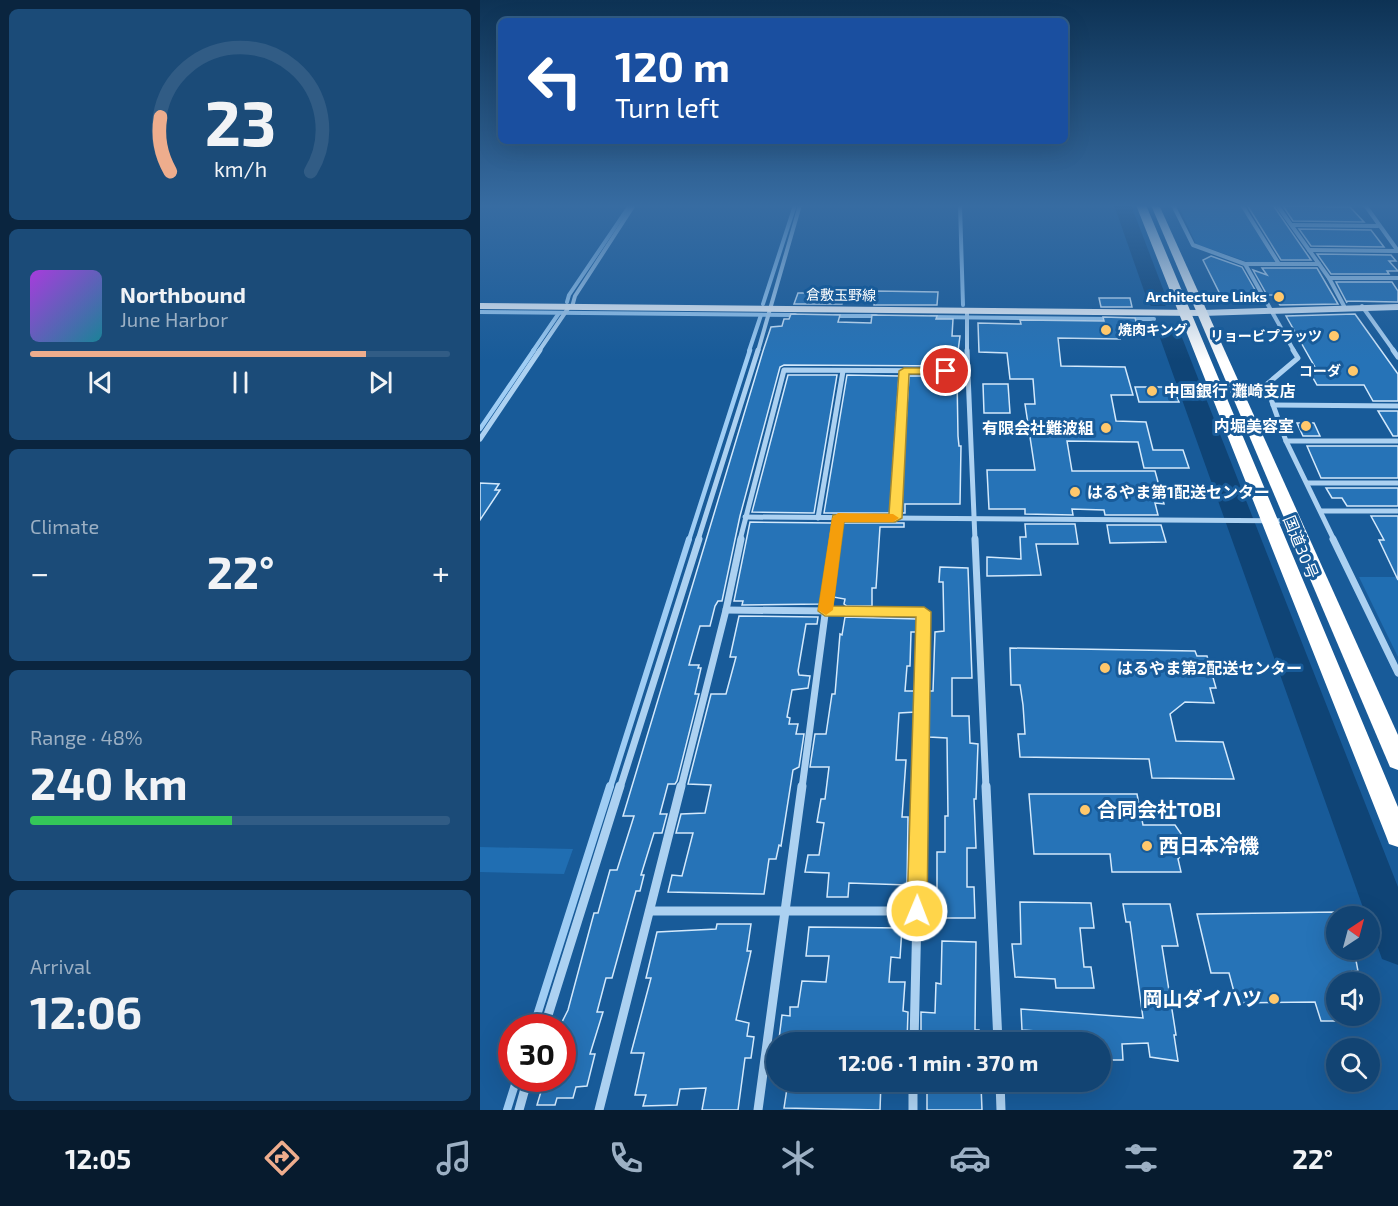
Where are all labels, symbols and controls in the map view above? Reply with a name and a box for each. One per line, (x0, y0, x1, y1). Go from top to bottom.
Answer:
text: 120 m (615, 40, 730, 90)
icon: left (516, 42, 594, 120)
text: 23 (204, 84, 276, 159)
text: Turn left (615, 91, 719, 123)
text: km/h (213, 156, 267, 181)
text: Northbound (120, 281, 246, 307)
street label: 倉敷玉野線 (806, 285, 876, 304)
place label: Architecture Links (1146, 288, 1267, 305)
marker: Architecture Links (1272, 290, 1286, 304)
text: June Harbor (120, 307, 228, 331)
place label: 焼肉キング (1118, 321, 1188, 338)
marker: 焼肉キング (1099, 323, 1113, 337)
place label: リョービプラッツ (1210, 327, 1322, 344)
marker: リョービプラッツ (1327, 329, 1341, 343)
pin (920, 345, 971, 396)
icon: arrive (929, 354, 962, 387)
place label: コーダ (1299, 362, 1341, 379)
marker: コーダ (1346, 364, 1360, 378)
icon: previous (84, 366, 117, 399)
icon: pause (224, 366, 257, 399)
icon: next (364, 366, 397, 399)
place label: 中国銀行 灘崎支店 (1164, 381, 1295, 400)
marker: 中国銀行 灘崎支店 (1145, 384, 1159, 398)
place label: 内堀美容室 (1214, 416, 1294, 435)
place label: 有限会社難波組 (982, 418, 1094, 437)
marker: 内堀美容室 (1299, 419, 1313, 433)
marker: 有限会社難波組 (1099, 421, 1113, 435)
place label: はるやま第1配送センター (1087, 482, 1270, 501)
marker: はるやま第1配送センター (1068, 485, 1082, 499)
street label: 国道30号 (1280, 512, 1323, 581)
text: Climate (30, 514, 99, 538)
text: 22° (207, 544, 274, 598)
text: − (30, 552, 49, 592)
text: + (432, 552, 450, 592)
place label: はるやま第2配送センター (1117, 658, 1302, 677)
marker: はるやま第2配送センター (1098, 661, 1112, 675)
text: Range · 48% (30, 725, 143, 749)
text: 240 km (30, 755, 188, 809)
place label: 合同会社TOBI (1097, 797, 1221, 821)
marker: 合同会社TOBI (1078, 803, 1092, 817)
place label: 西日本冷機 (1159, 833, 1259, 857)
marker: 西日本冷機 (1140, 839, 1154, 853)
position arrow (885, 879, 949, 943)
north arrow (1326, 906, 1380, 960)
map controls (1326, 906, 1380, 1092)
text: Arrival (30, 954, 91, 978)
button: sound (1326, 972, 1380, 1026)
text: 12:06 (30, 984, 142, 1038)
place label: 岡山ダイハツ (1142, 986, 1262, 1010)
marker: 岡山ダイハツ (1267, 992, 1281, 1006)
speed limit sign: 30 (498, 1014, 576, 1092)
button: search (1326, 1038, 1380, 1092)
text: 12:06 · 1 min · 370 m (839, 1049, 1038, 1075)
icon: directions (261, 1137, 303, 1179)
icon: music (433, 1137, 475, 1179)
icon: phone (605, 1137, 647, 1179)
icon: climate (777, 1137, 819, 1179)
icon: car (949, 1137, 991, 1179)
icon: filters (1120, 1137, 1162, 1179)
text: 12:05 (65, 1142, 131, 1174)
text: 22° (1292, 1142, 1333, 1174)

